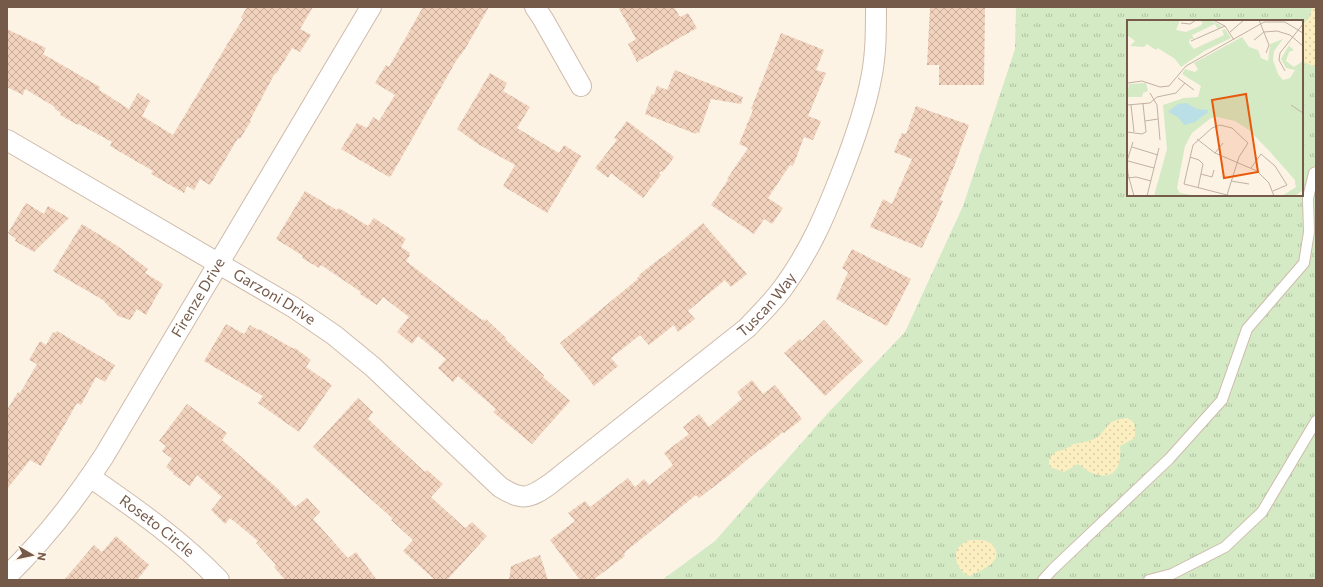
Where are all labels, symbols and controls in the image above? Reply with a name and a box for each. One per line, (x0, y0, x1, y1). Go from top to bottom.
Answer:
inset map (1127, 20, 1303, 196)
street label: Firenze Drive (167, 254, 228, 340)
street label: Garzoni Drive (231, 264, 320, 328)
street label: Tuscan Way (733, 268, 799, 340)
street label: Roseto Circle (117, 491, 199, 560)
north arrow (12, 535, 52, 575)
text: N (35, 552, 49, 562)

